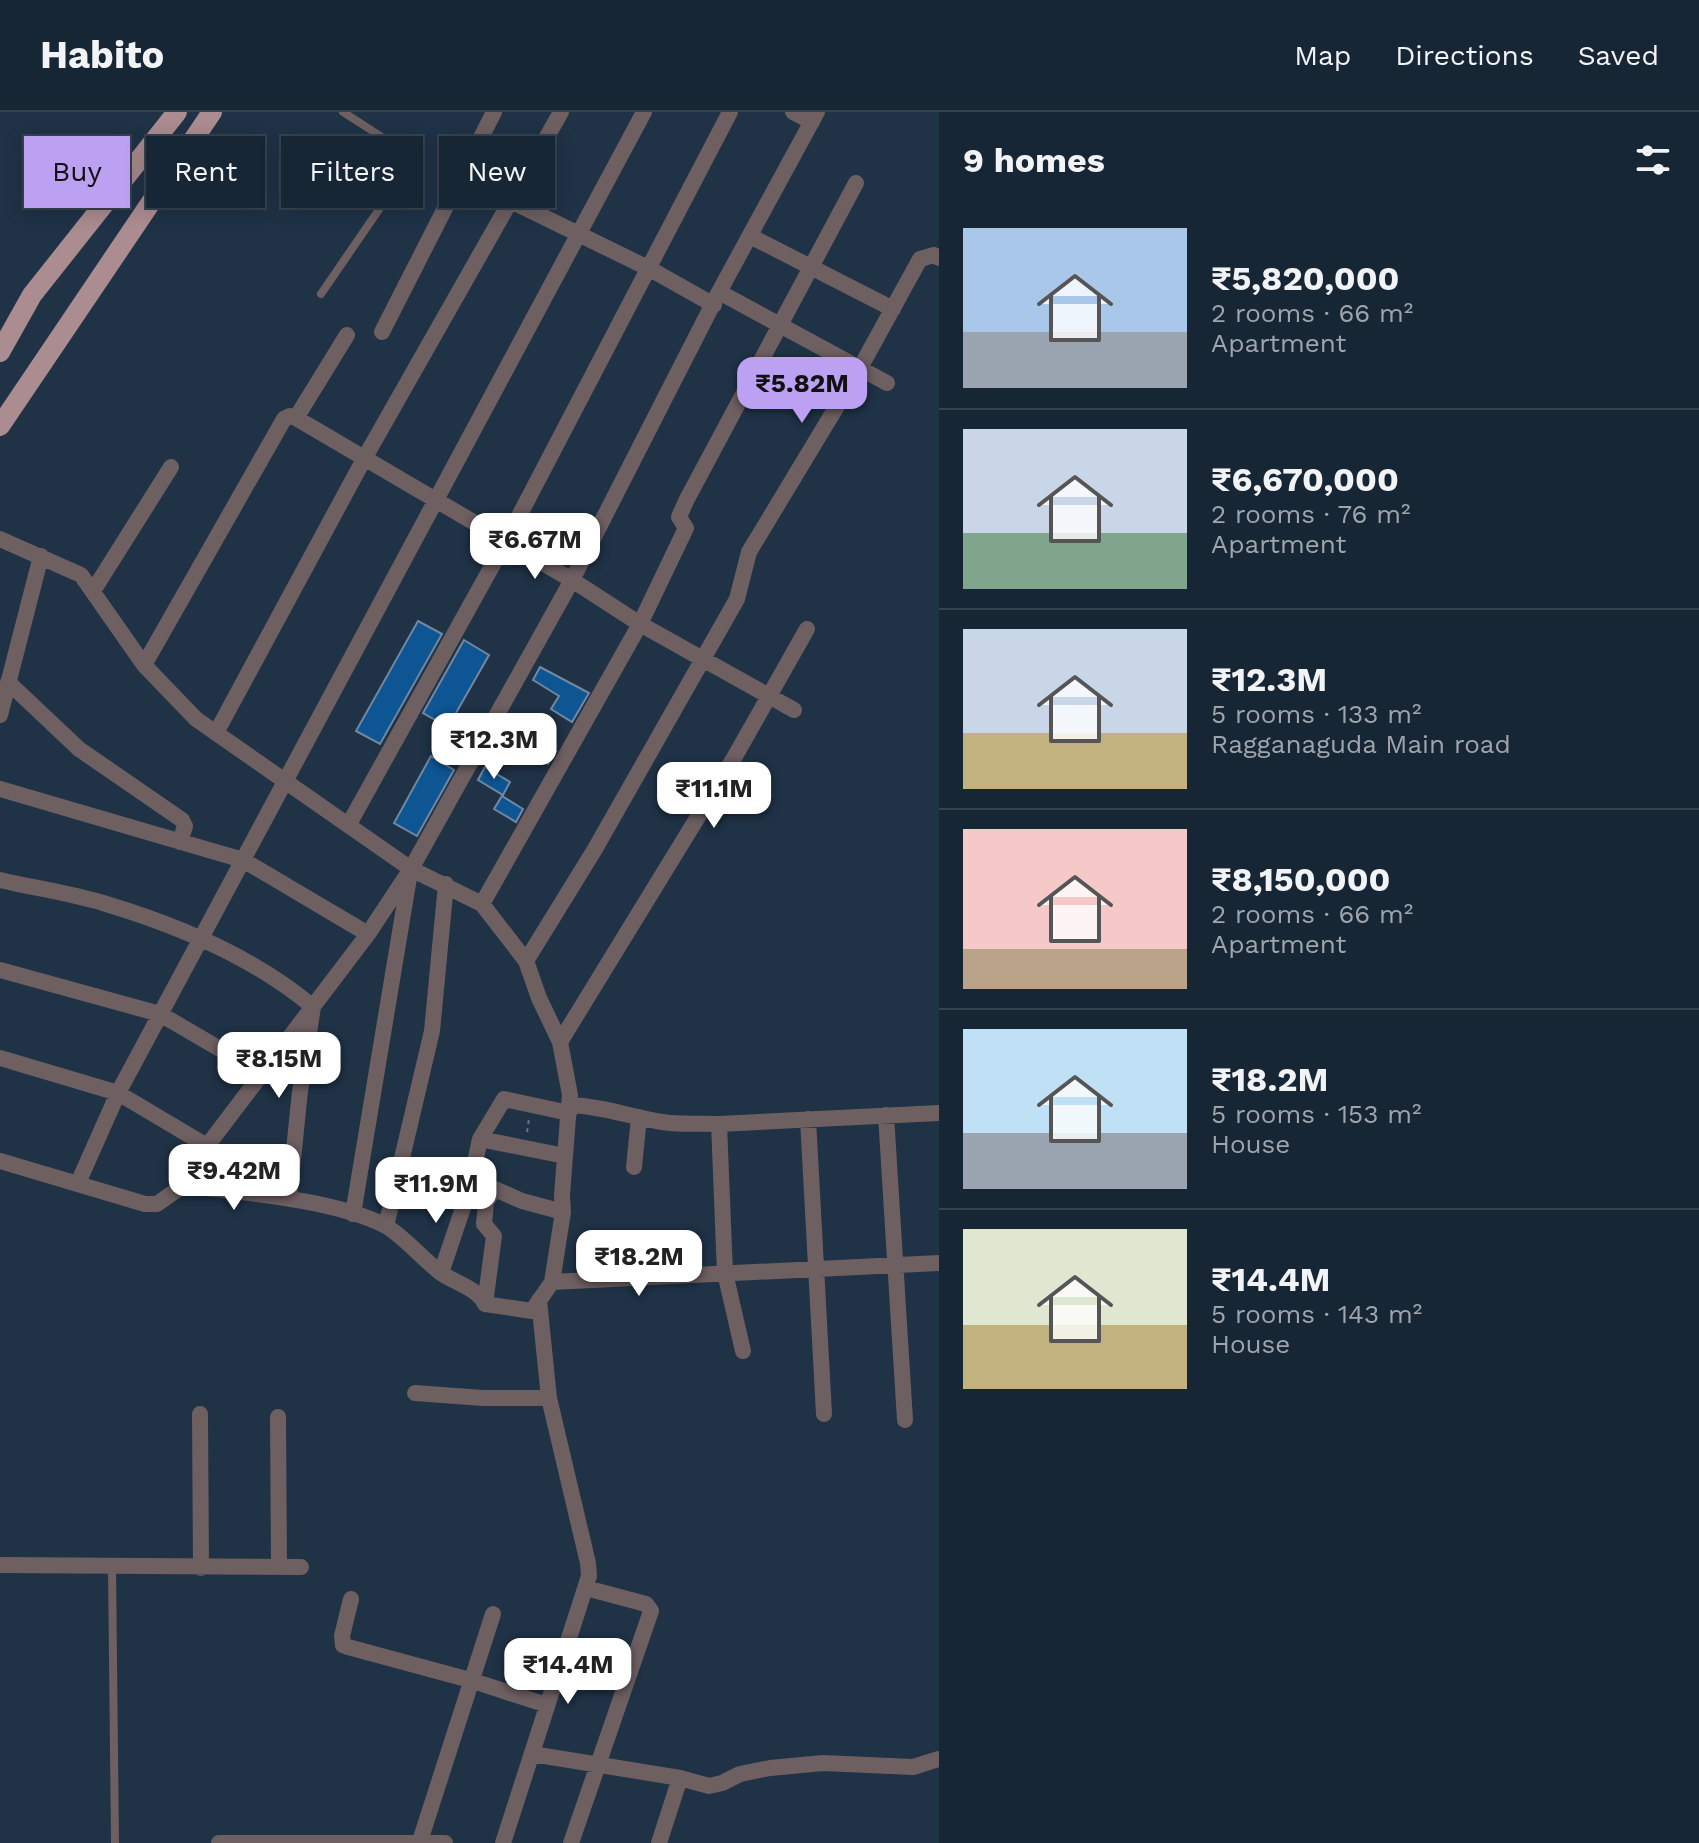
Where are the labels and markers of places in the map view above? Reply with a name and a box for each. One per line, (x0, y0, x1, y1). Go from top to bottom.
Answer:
pin: ₹5.82M (737, 357, 867, 425)
pin: ₹6.67M (470, 513, 600, 581)
pin: ₹12.3M (429, 713, 559, 781)
pin: ₹11.1M (649, 762, 779, 830)
pin: ₹8.15M (214, 1032, 344, 1100)
pin: ₹9.42M (169, 1144, 299, 1212)
pin: ₹11.9M (371, 1157, 501, 1225)
pin: ₹18.2M (574, 1230, 704, 1298)
pin: ₹14.4M (503, 1638, 633, 1706)

